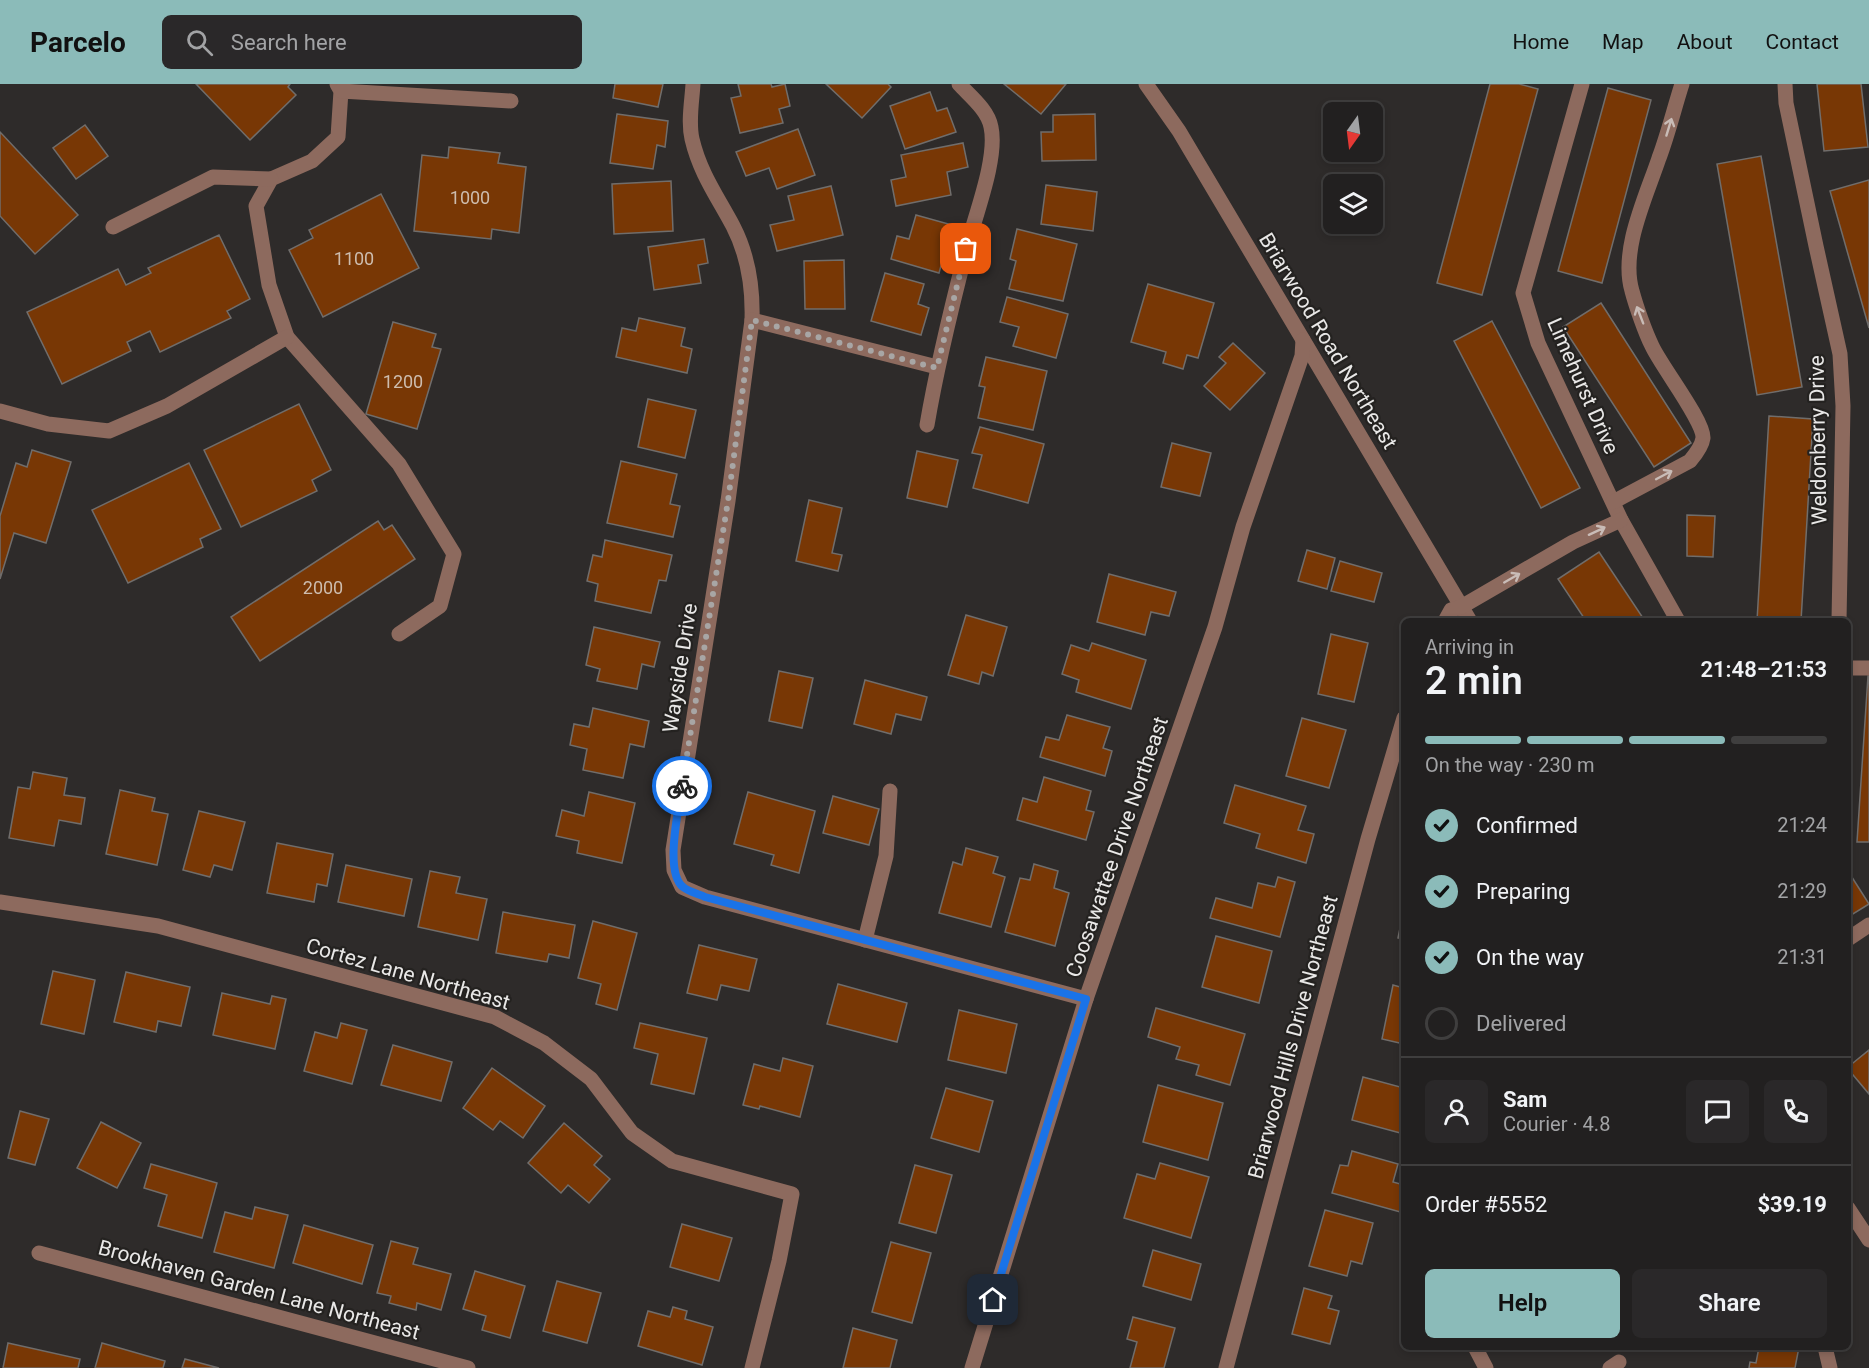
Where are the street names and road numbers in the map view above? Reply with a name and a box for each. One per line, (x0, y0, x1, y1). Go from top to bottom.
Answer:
street label: Briarwood Road Northeast (1254, 229, 1402, 453)
street label: Limehurst Drive (1542, 314, 1624, 458)
street label: Weldonberry Drive (1805, 355, 1831, 525)
street label: Wayside Drive (658, 602, 702, 734)
street label: Coosawattee Drive Northeast (1061, 713, 1173, 980)
street label: Briarwood Hills Drive Northeast (1244, 892, 1343, 1182)
street label: Cortez Lane Northeast (303, 933, 513, 1015)
street label: Brookhaven Garden Lane Northeast (96, 1235, 422, 1345)

